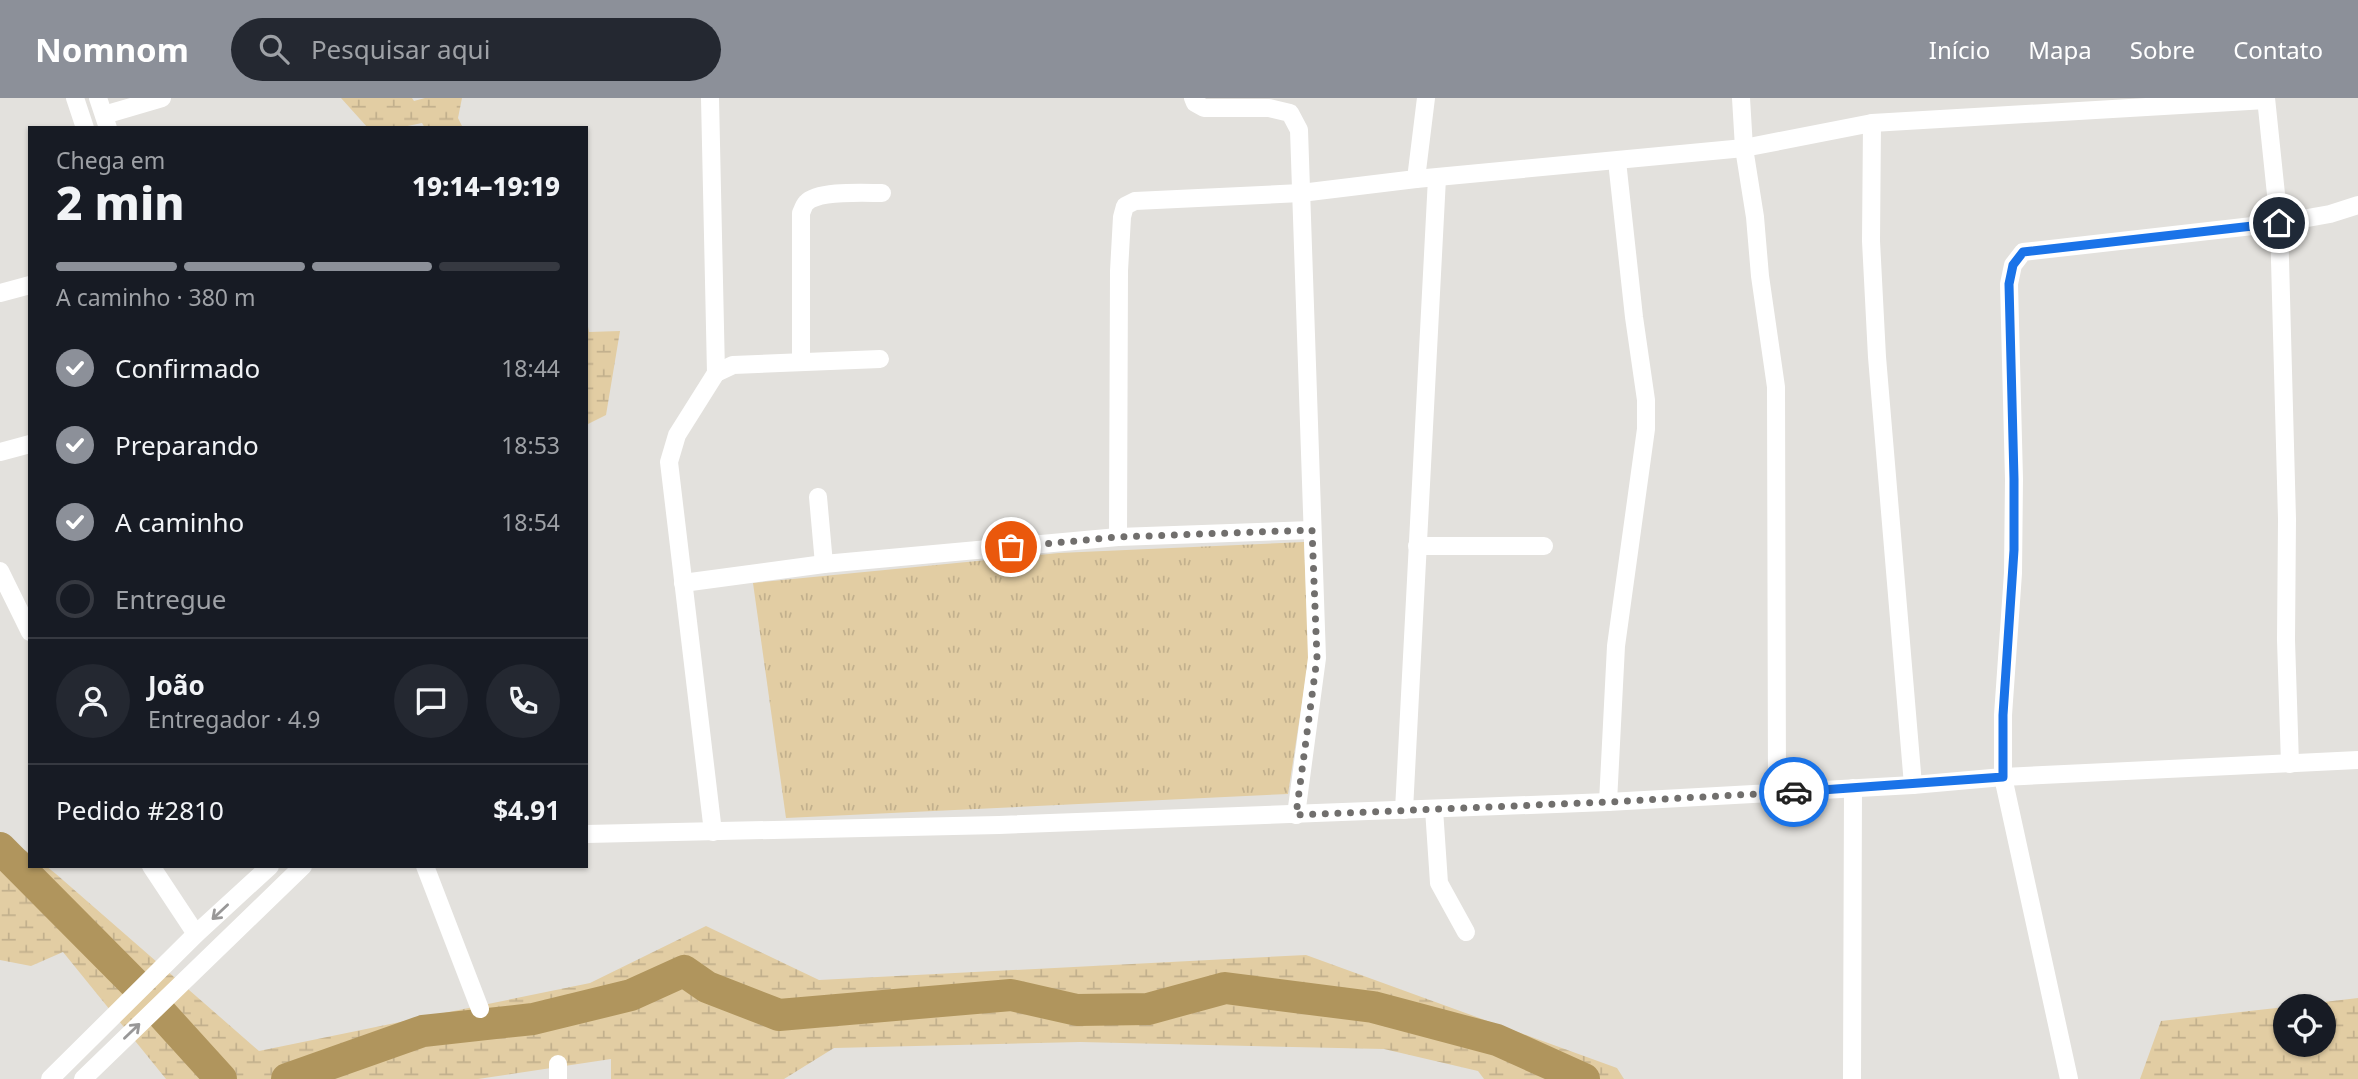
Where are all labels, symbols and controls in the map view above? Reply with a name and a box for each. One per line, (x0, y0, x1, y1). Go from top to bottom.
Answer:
search box (231, 18, 721, 81)
text: Nomnom (35, 27, 189, 72)
icon: search (255, 30, 293, 68)
text: Pesquisar aqui (311, 31, 490, 67)
text: Início (1929, 33, 1990, 66)
text: Mapa (2028, 33, 2092, 66)
text: Sobre (2130, 33, 2195, 66)
text: Contato (2233, 33, 2323, 66)
text: Chega em (56, 144, 165, 176)
text: 19:14–19:19 (412, 168, 560, 204)
text: 2 min (56, 171, 185, 233)
pin (2249, 193, 2309, 253)
icon: home (2260, 204, 2298, 242)
text: A caminho · 380 m (56, 281, 255, 313)
icon: check (56, 349, 94, 387)
text: Confirmado (115, 350, 260, 386)
text: 18:44 (501, 352, 560, 384)
icon: check (56, 426, 94, 464)
text: Preparando (115, 427, 259, 463)
text: 18:53 (501, 429, 560, 461)
icon: check (56, 503, 94, 541)
text: A caminho (115, 504, 244, 540)
text: 18:54 (501, 506, 560, 538)
pin (981, 517, 1041, 577)
icon: bag (992, 528, 1030, 566)
text: Entregue (115, 581, 227, 617)
button: person (56, 664, 130, 738)
button: chat (394, 664, 468, 738)
button: phone (486, 664, 560, 738)
text: João (148, 667, 205, 703)
text: Entregador · 4.9 (148, 703, 321, 735)
courier (1759, 757, 1829, 827)
icon: car (1775, 773, 1813, 811)
text: Pedido #2810 (56, 792, 224, 828)
text: $4.91 (493, 792, 560, 828)
one-way arrow (212, 904, 229, 921)
map controls (2273, 994, 2336, 1057)
button: locate (2273, 994, 2336, 1057)
one-way arrow (124, 1023, 141, 1040)

